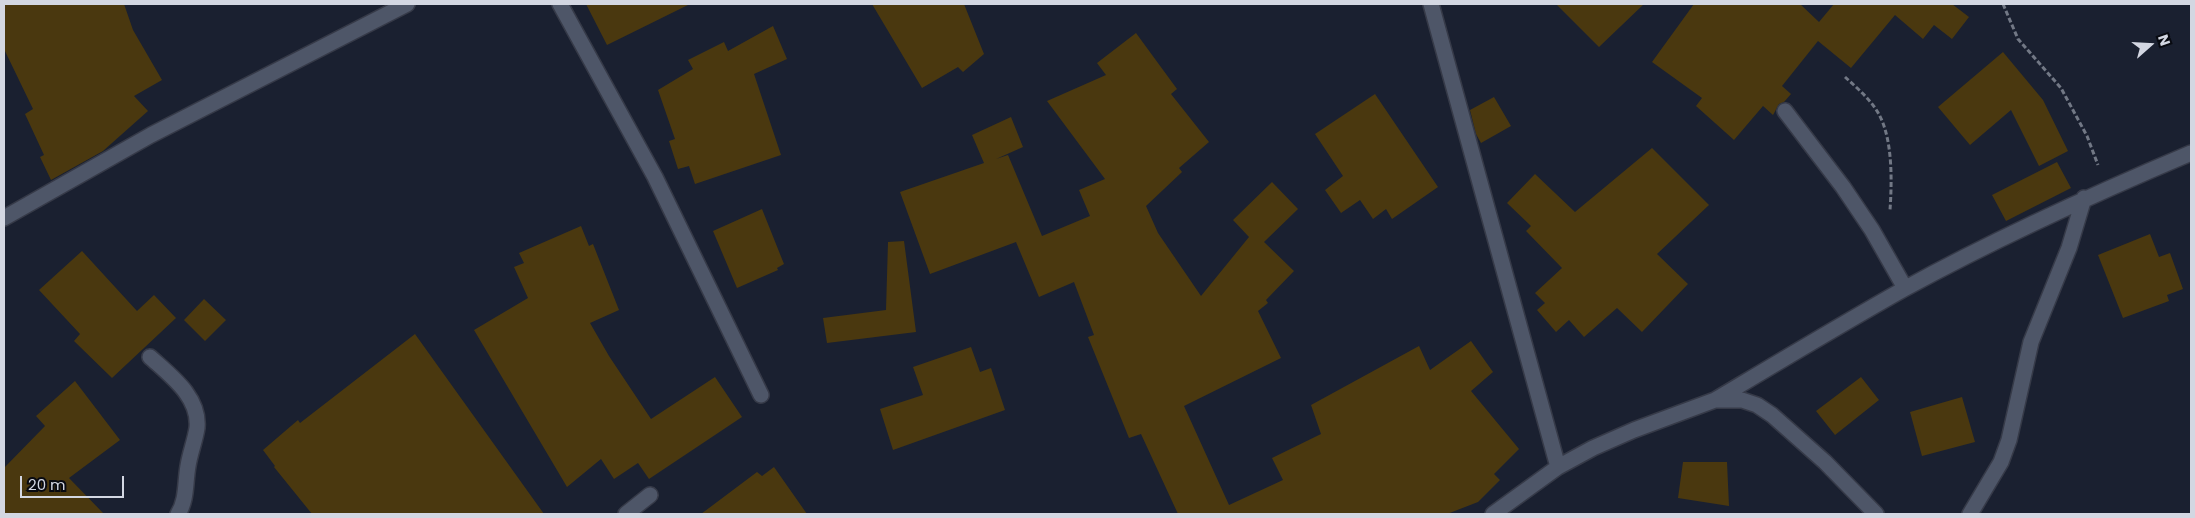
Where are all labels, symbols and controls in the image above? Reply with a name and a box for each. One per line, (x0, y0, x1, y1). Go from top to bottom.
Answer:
north arrow (2125, 20, 2175, 70)
text: N (2153, 32, 2175, 48)
scale bar (22, 466, 126, 498)
text: 20 m (28, 474, 66, 495)

